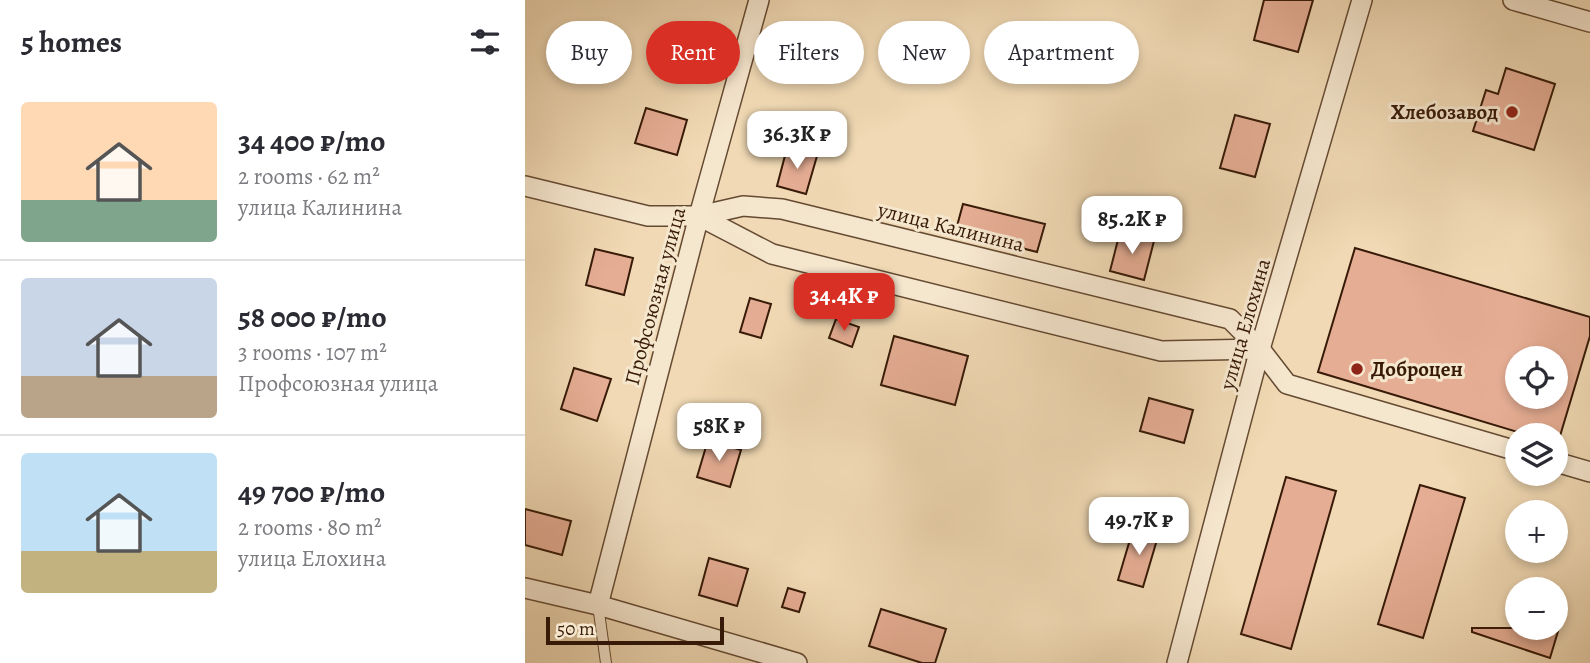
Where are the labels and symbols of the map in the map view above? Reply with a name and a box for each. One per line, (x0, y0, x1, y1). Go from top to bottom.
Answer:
place label: Хлебозавод (1391, 98, 1498, 126)
marker: Хлебозавод (1504, 104, 1520, 120)
pin: 36.3K ₽ (732, 111, 862, 171)
street label: улица Калинина (874, 195, 1027, 259)
pin: 85.2K ₽ (1067, 196, 1197, 256)
street label: Профсоюзная улица (618, 204, 692, 388)
street label: улица Елохина (1213, 255, 1277, 394)
pin: 34.4K ₽ (779, 274, 909, 333)
place label: Доброцен (1371, 355, 1463, 383)
marker: Доброцен (1349, 361, 1365, 377)
pin: 58K ₽ (670, 404, 768, 463)
pin: 49.7K ₽ (1074, 498, 1204, 557)
scale bar (546, 614, 725, 646)

